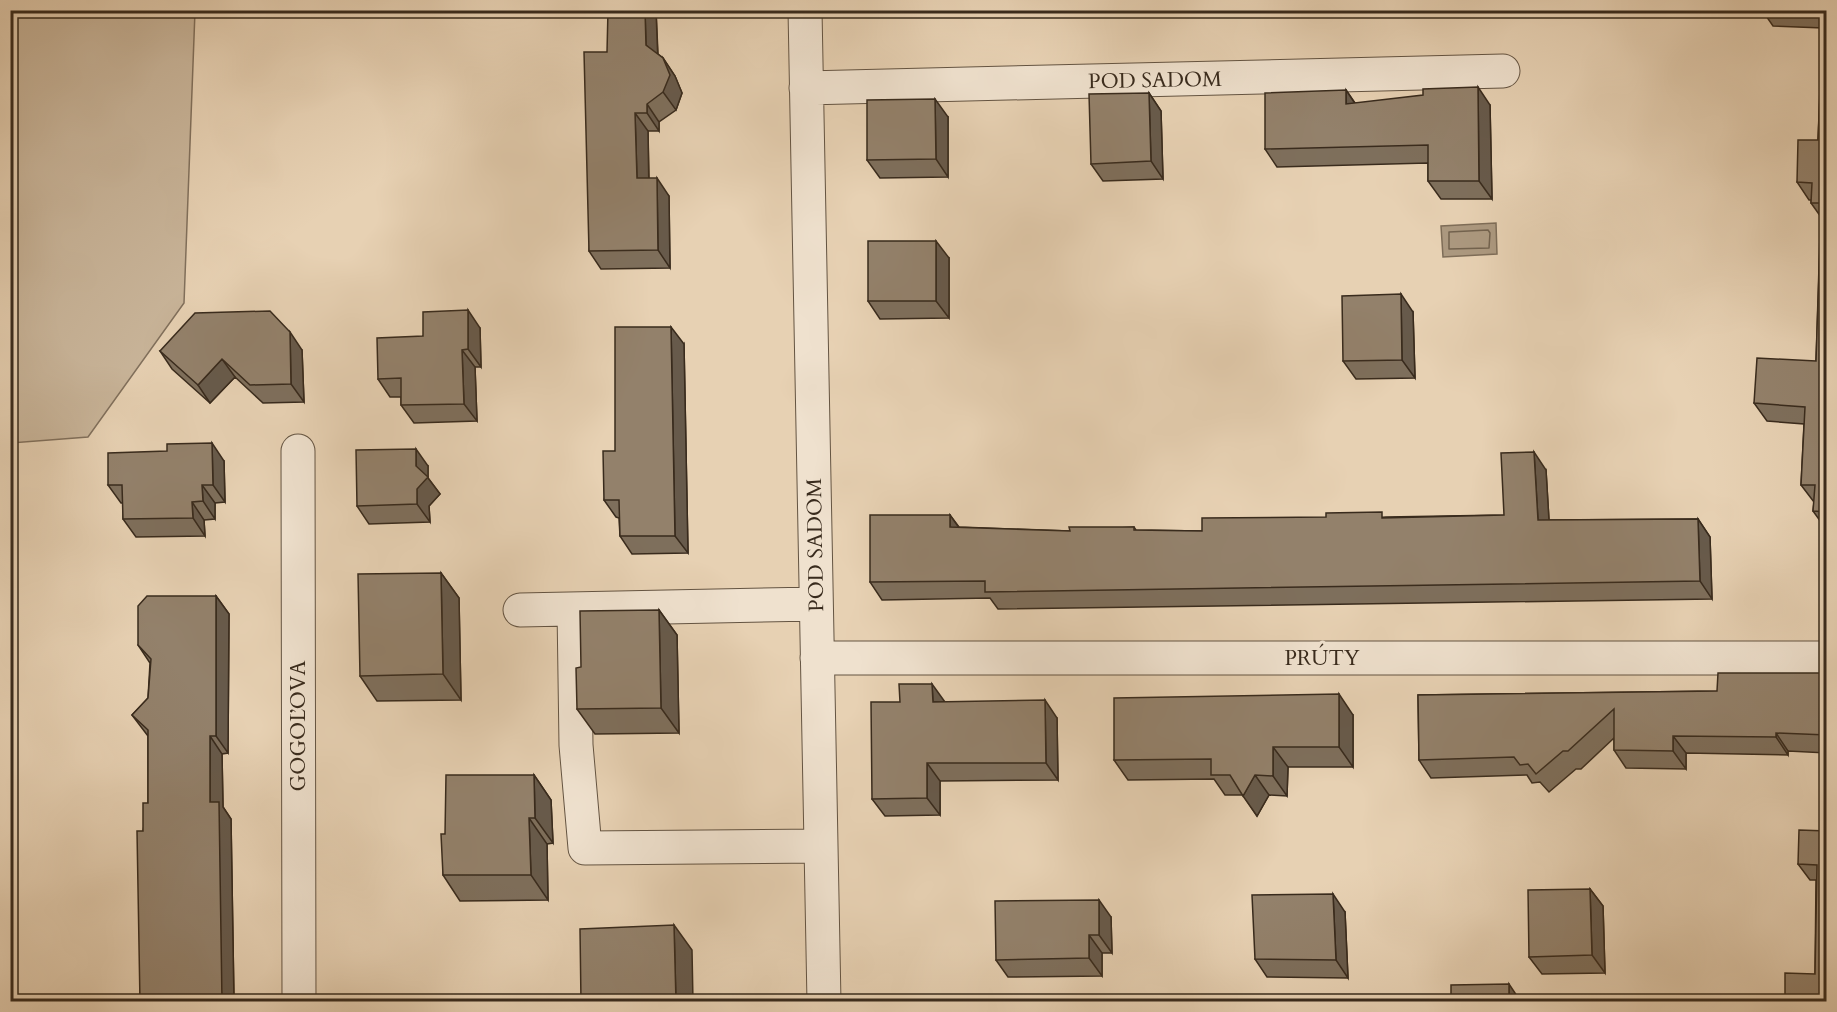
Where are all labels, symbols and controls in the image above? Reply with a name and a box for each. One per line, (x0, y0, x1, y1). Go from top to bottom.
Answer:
street label: POD SADOM (1088, 65, 1222, 96)
street label: POD SADOM (800, 478, 831, 612)
street label: PRÚTY (1284, 643, 1360, 673)
street label: GOGOĽOVA (284, 661, 313, 791)

